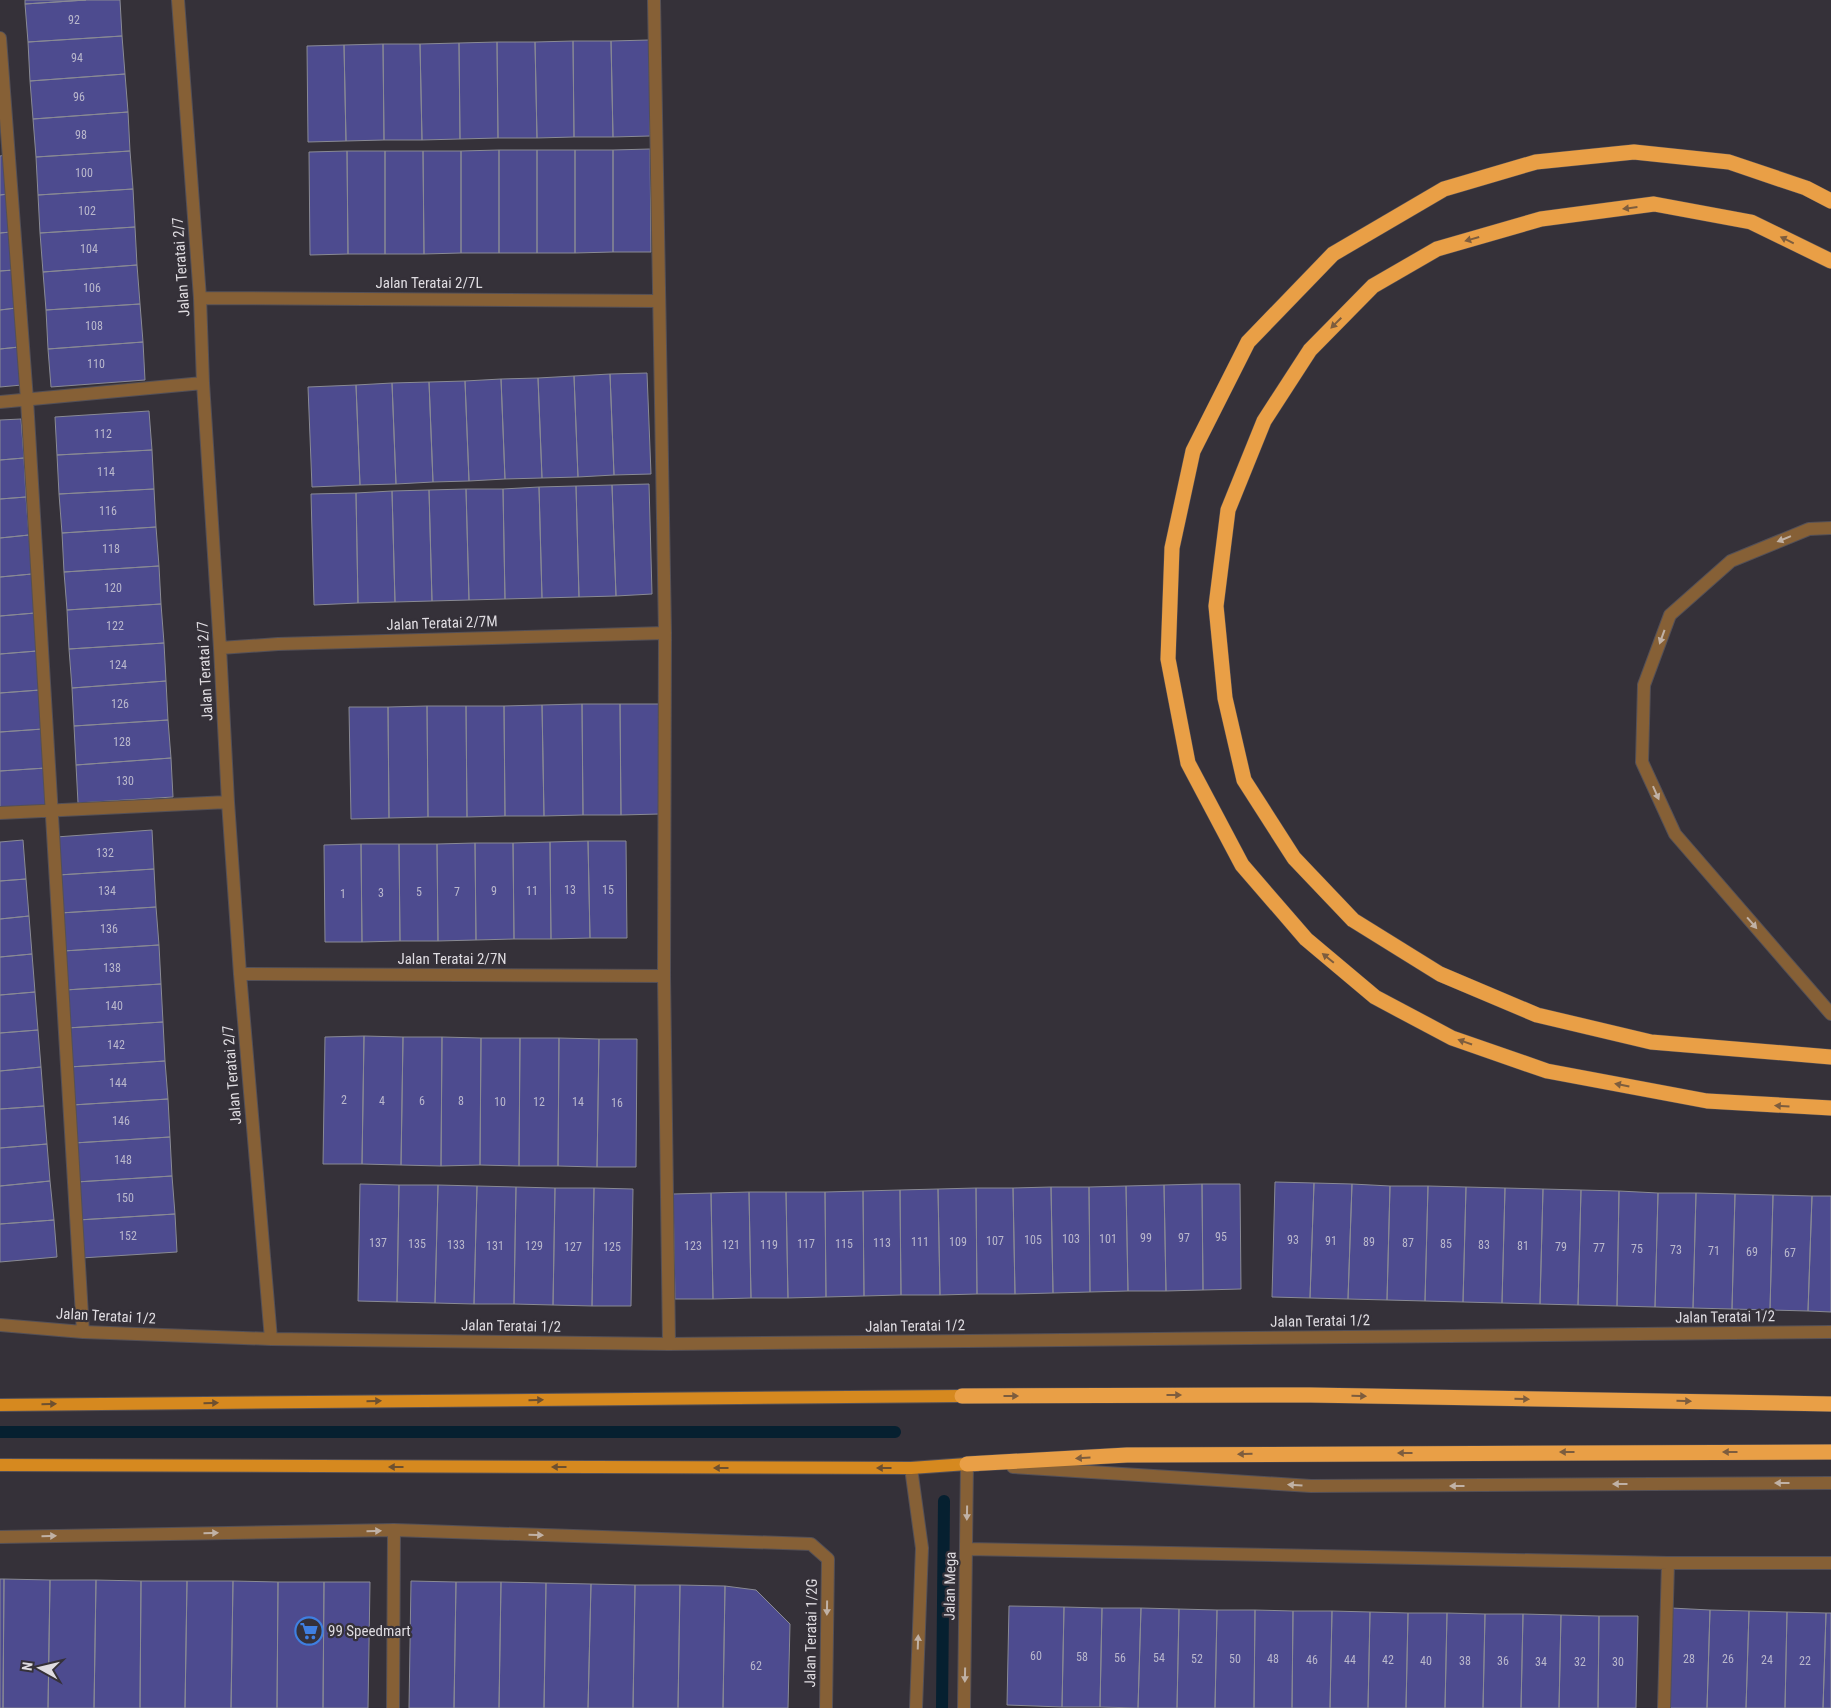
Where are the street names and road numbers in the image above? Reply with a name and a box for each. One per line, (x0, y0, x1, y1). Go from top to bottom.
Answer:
street label: Jalan Teratai 2/7 (169, 217, 193, 317)
street label: Jalan Teratai 2/7L (375, 274, 483, 292)
street label: Jalan Teratai 2/7M (386, 612, 498, 634)
street label: Jalan Teratai 2/7 (193, 621, 217, 721)
street label: Jalan Teratai 2/7N (397, 950, 507, 968)
street label: Jalan Teratai 2/7 (219, 1024, 245, 1126)
street label: Jalan Teratai 1/2 (56, 1304, 156, 1328)
street label: Jalan Teratai 1/2 (1675, 1307, 1775, 1327)
street label: Jalan Teratai 1/2 (1270, 1311, 1370, 1331)
street label: Jalan Teratai 1/2 (461, 1316, 561, 1336)
street label: Jalan Teratai 1/2 (865, 1316, 965, 1336)
street label: Jalan Mega (940, 1551, 960, 1621)
street label: Jalan Teratai 1/2G (801, 1578, 821, 1688)

